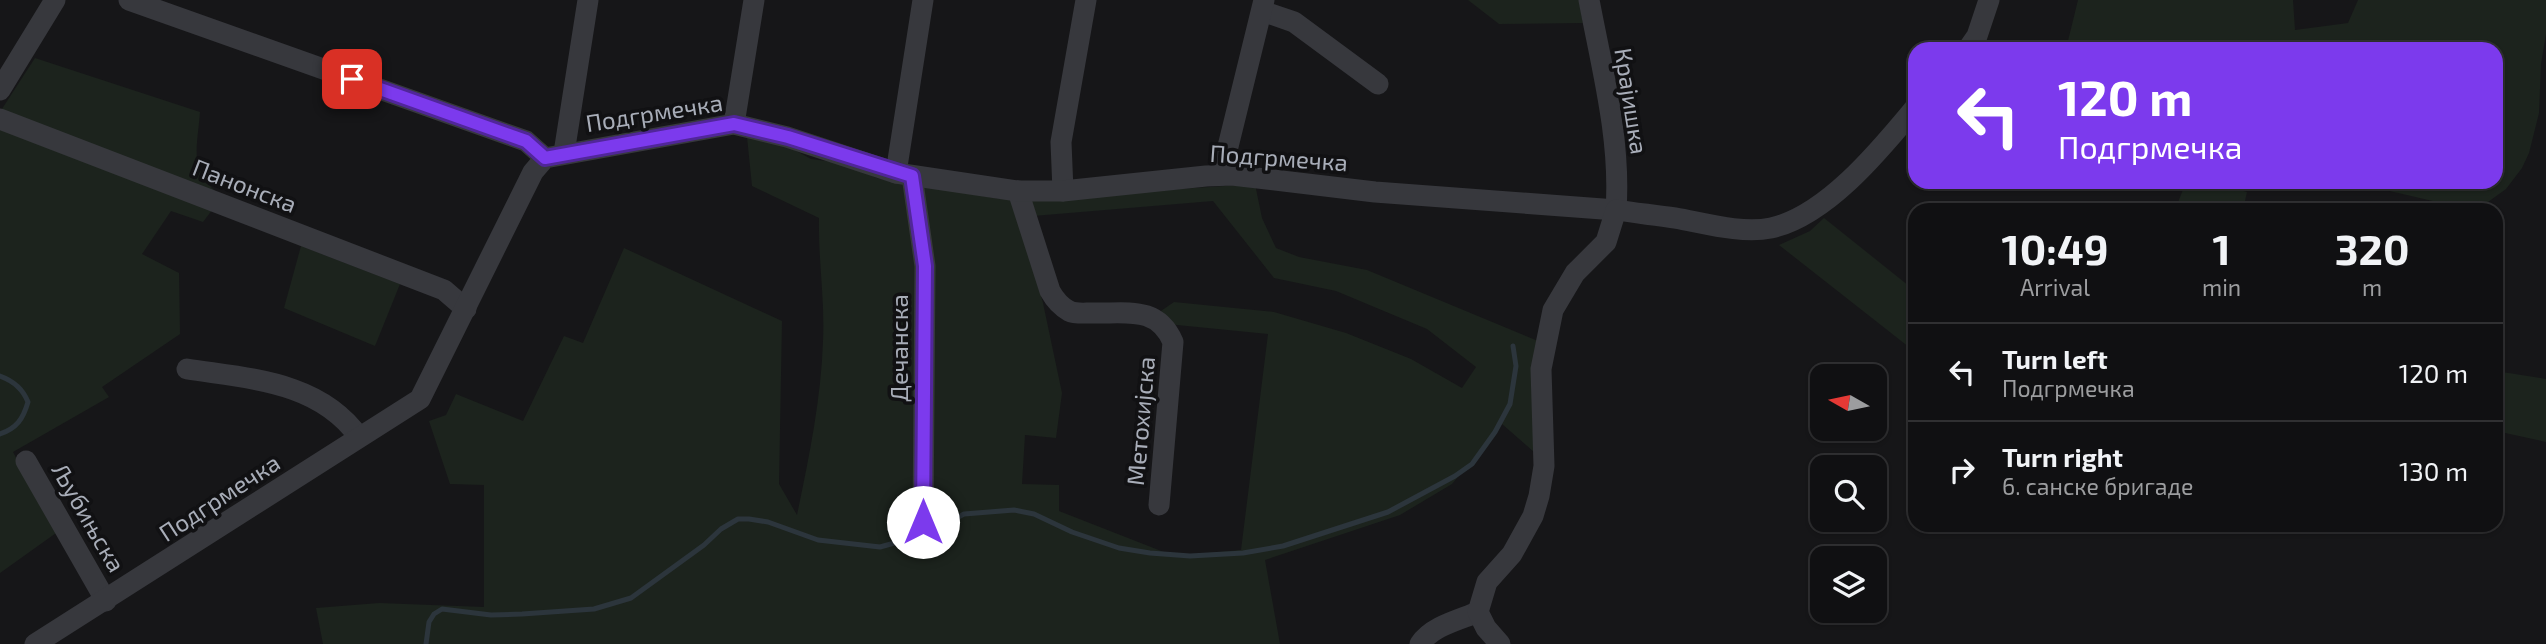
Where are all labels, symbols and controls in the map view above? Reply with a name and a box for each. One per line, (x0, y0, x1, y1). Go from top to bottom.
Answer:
street label: Крајишка (1609, 46, 1655, 156)
pin (322, 49, 382, 109)
icon: arrive (333, 60, 371, 98)
text: 120 m (2058, 67, 2192, 126)
icon: left (1943, 70, 2034, 161)
street label: Подгрмечка (583, 87, 725, 137)
text: Подгрмечка (2058, 127, 2242, 165)
street label: Подгрмечка (1209, 138, 1349, 176)
street label: Панонска (189, 152, 301, 218)
text: 10:49 (2002, 223, 2109, 273)
text: 1 (2213, 223, 2231, 273)
text: 320 (2335, 223, 2409, 273)
text: Arrival (2020, 273, 2090, 301)
text: min (2202, 273, 2241, 301)
text: m (2362, 273, 2382, 301)
street label: Дечанска (884, 294, 913, 402)
text: Turn left (2002, 343, 2108, 374)
icon: left (1943, 353, 1981, 391)
street label: Метохијска (1120, 355, 1160, 487)
text: 120 m (2399, 357, 2468, 388)
north arrow (1810, 364, 1886, 441)
map controls (1810, 364, 1887, 623)
text: Подгрмечка (2002, 374, 2135, 402)
text: Turn right (2002, 441, 2123, 472)
street label: Подгрмечка (153, 447, 285, 547)
icon: right (1943, 451, 1981, 489)
button: search (1810, 455, 1887, 532)
text: 130 m (2399, 455, 2468, 486)
street label: Љубињска (45, 457, 132, 577)
text: 6. санске бригаде (2002, 472, 2193, 500)
position arrow (886, 485, 960, 559)
button: layers (1810, 546, 1887, 623)

